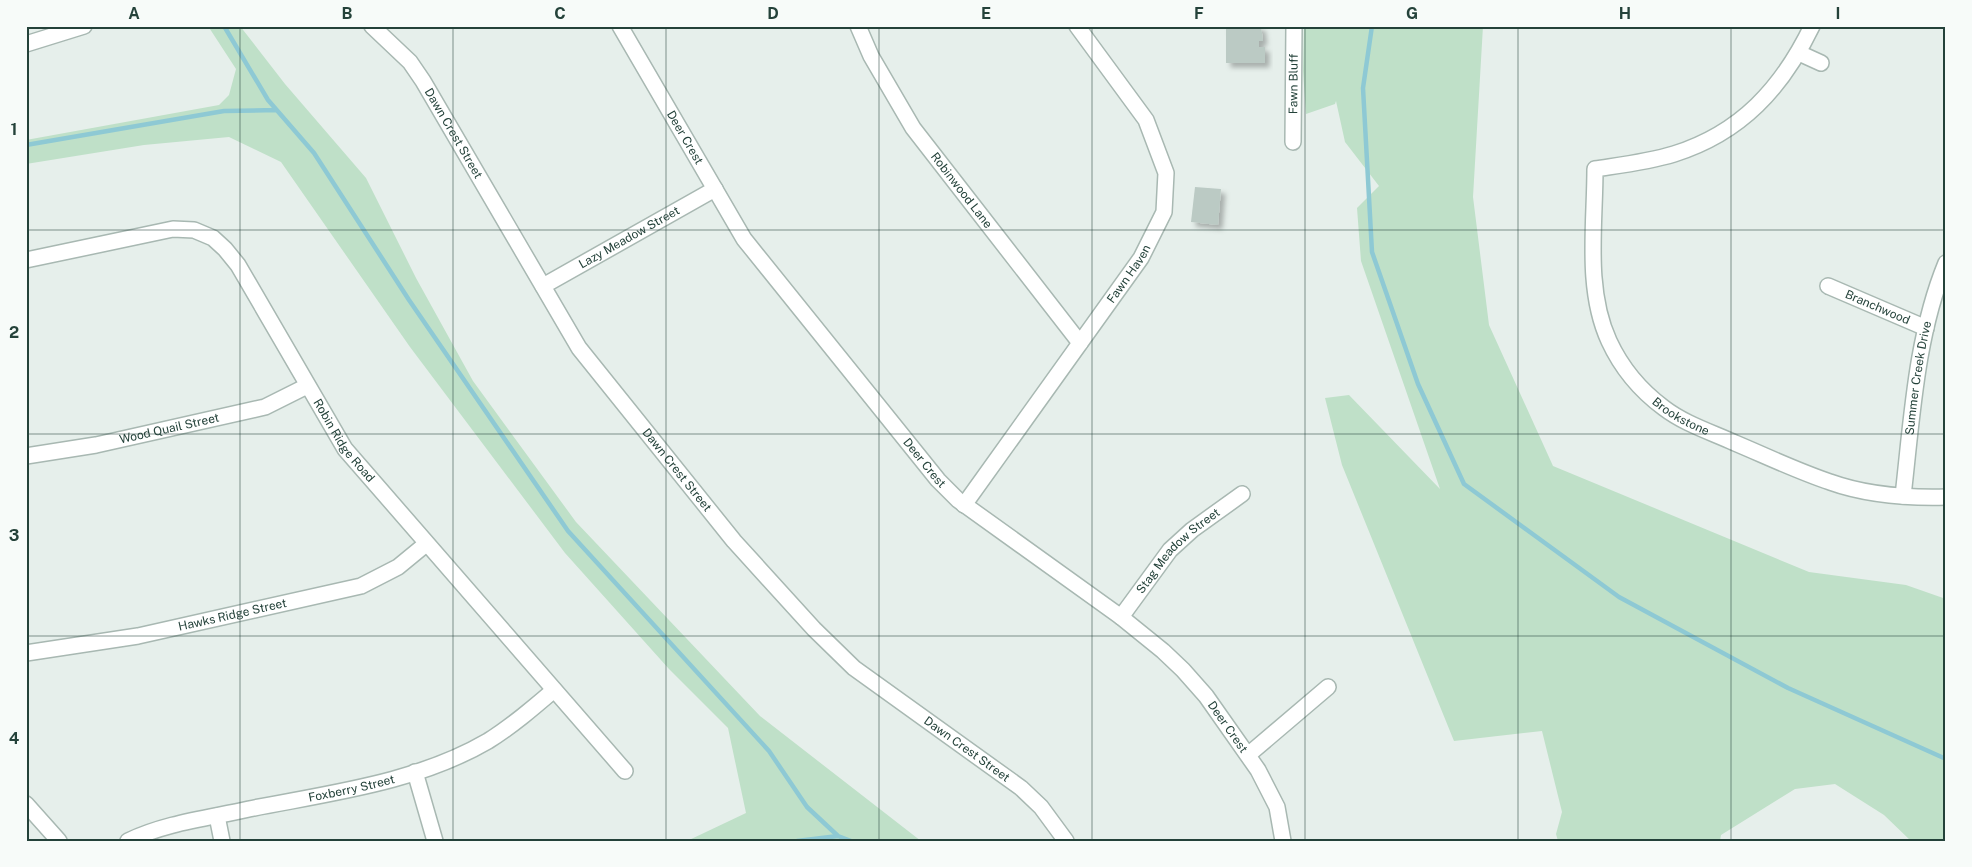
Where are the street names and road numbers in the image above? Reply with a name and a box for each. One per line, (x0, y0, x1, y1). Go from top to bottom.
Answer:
street label: Fawn Bluff (1286, 54, 1301, 114)
street label: Dawn Crest Street (422, 86, 486, 181)
street label: Deer Crest (664, 108, 706, 167)
street label: Robinwood Lane (928, 150, 995, 231)
street label: Lazy Meadow Street (576, 203, 682, 271)
street label: Fawn Haven (1104, 242, 1154, 306)
street label: Branchwood (1843, 287, 1912, 327)
street label: Summer Creek Drive (1903, 319, 1934, 436)
street label: Brookstone (1649, 394, 1712, 438)
street label: Robin Ridge Road (310, 396, 378, 485)
street label: Wood Quail Street (118, 410, 221, 447)
street label: Dawn Crest Street (639, 426, 715, 514)
street label: Deer Crest (900, 435, 949, 491)
street label: Stag Meadow Street (1133, 505, 1223, 596)
street label: Hawks Ridge Street (177, 596, 288, 634)
street label: Deer Crest (1205, 699, 1251, 756)
street label: Dawn Crest Street (921, 714, 1013, 785)
street label: Foxberry Street (307, 772, 397, 805)

